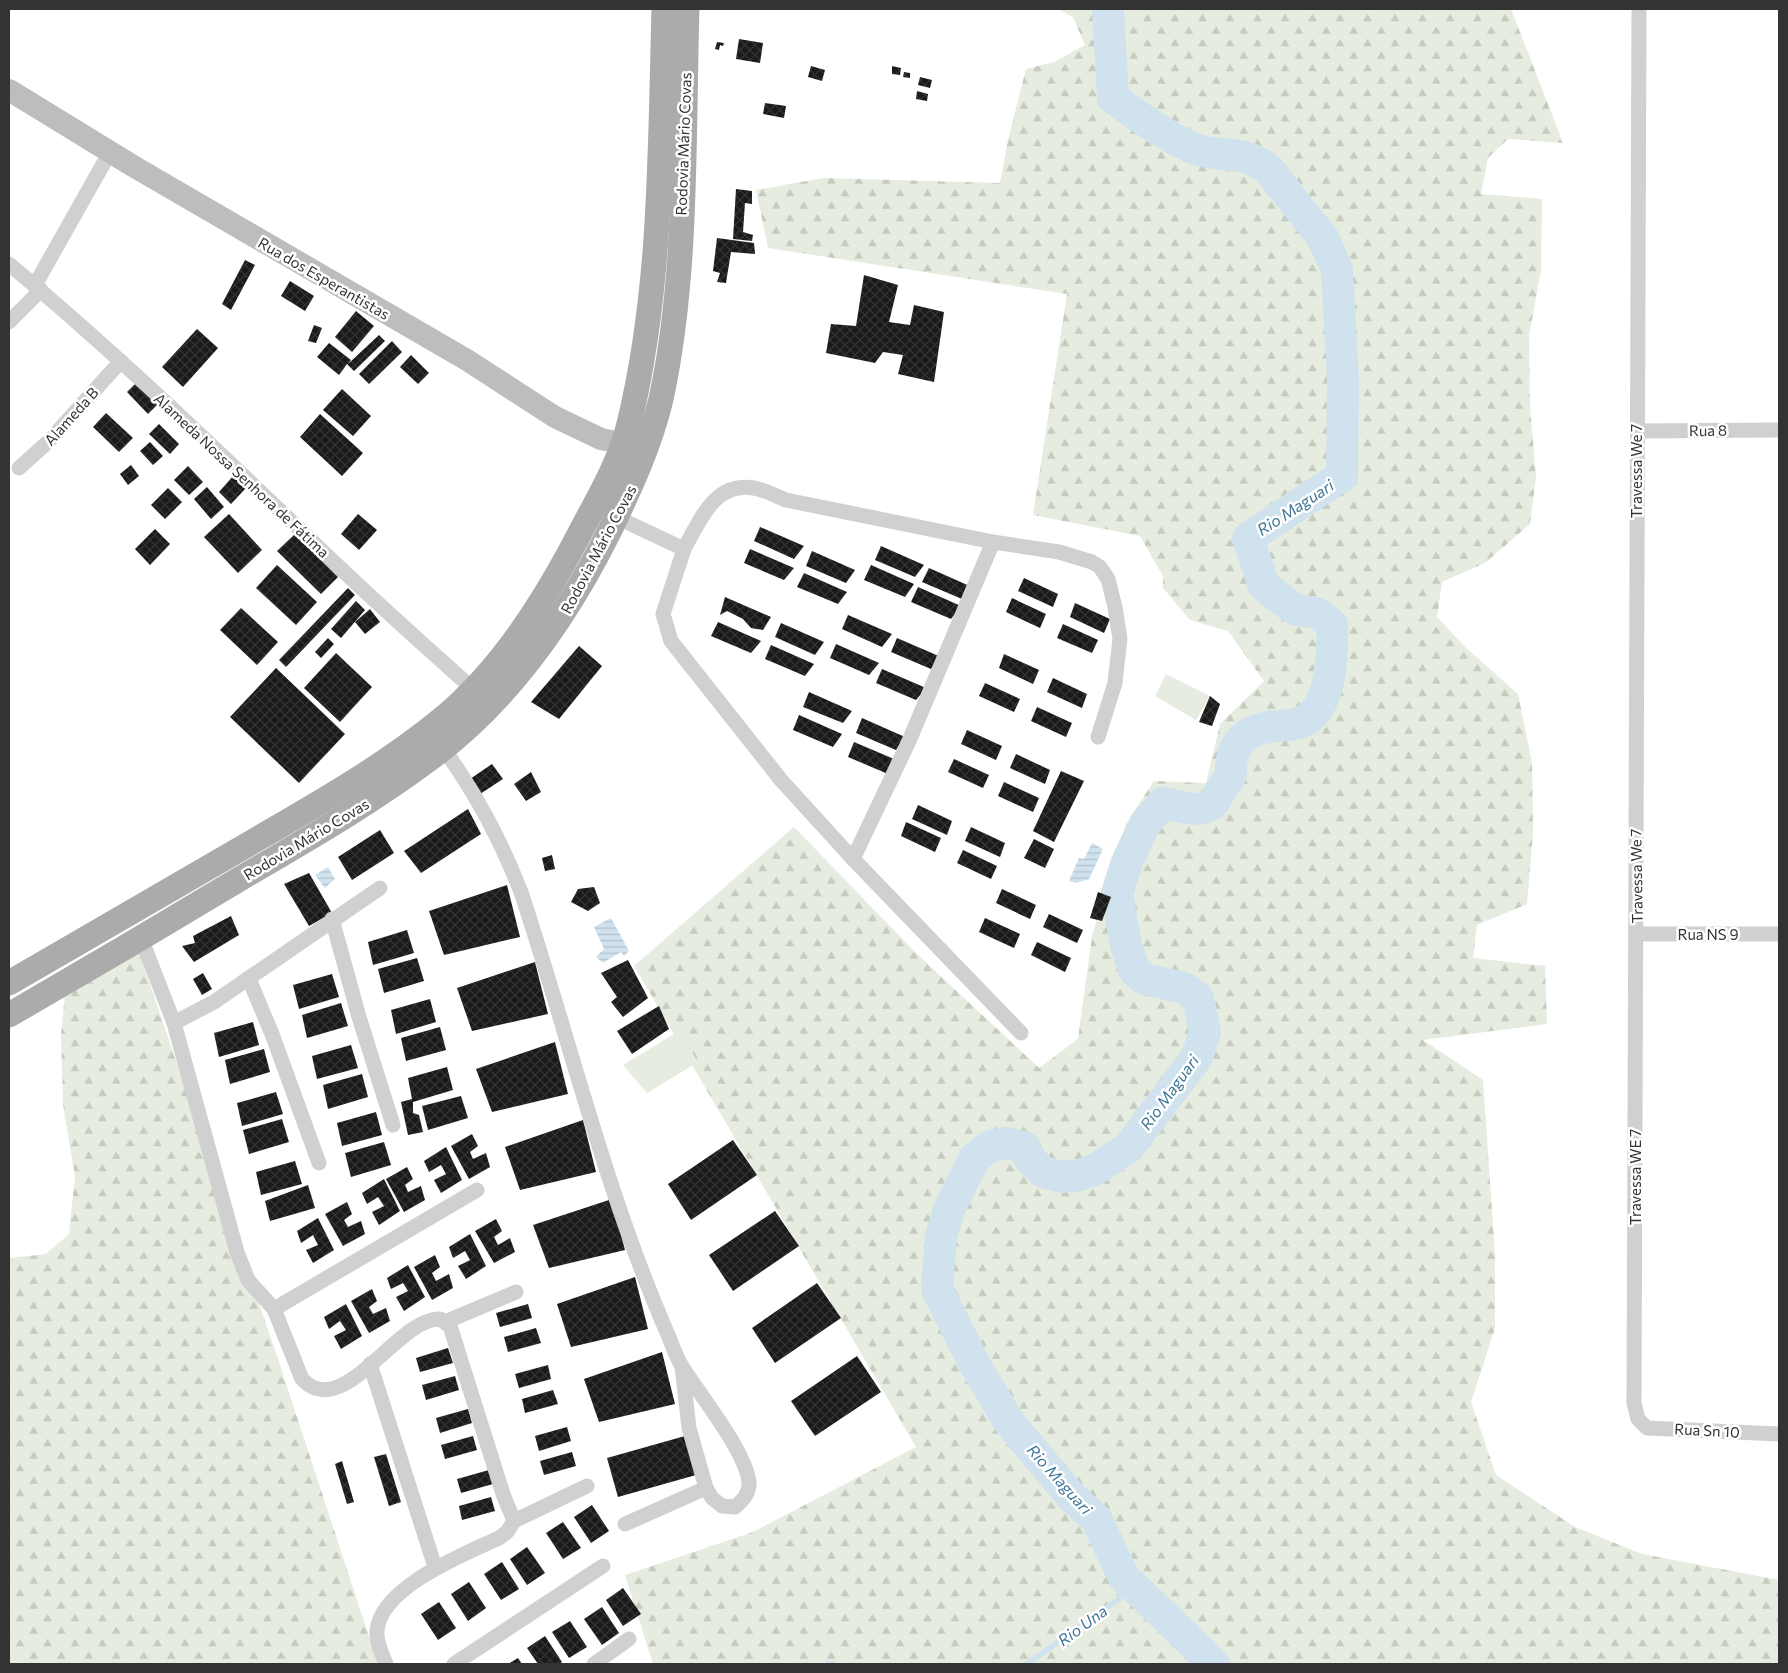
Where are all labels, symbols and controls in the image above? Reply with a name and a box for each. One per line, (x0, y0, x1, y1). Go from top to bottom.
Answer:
street label: Rodovia Mário Covas (672, 72, 694, 216)
street label: Rua dos Esperantistas (255, 233, 393, 323)
street label: Alameda B (40, 383, 102, 449)
street label: Alameda Nossa Senhora de Fátima (151, 389, 333, 561)
street label: Rua 8 (1689, 421, 1727, 439)
street label: Travessa We 7 (1627, 424, 1645, 518)
water label: Rio Maguari (1253, 475, 1338, 539)
street label: Rodovia Mário Covas (556, 481, 640, 616)
street label: Rodovia Mário Covas (240, 794, 372, 884)
street label: Travessa We 7 (1626, 829, 1646, 923)
street label: Rua NS 9 (1677, 925, 1739, 943)
water label: Rio Maguari (1136, 1050, 1203, 1133)
street label: Travessa WE 7 (1626, 1129, 1644, 1225)
street label: Rua Sn 10 (1674, 1419, 1740, 1441)
water label: Rio Maguari (1024, 1440, 1097, 1519)
water label: Rio Una (1053, 1601, 1111, 1649)

